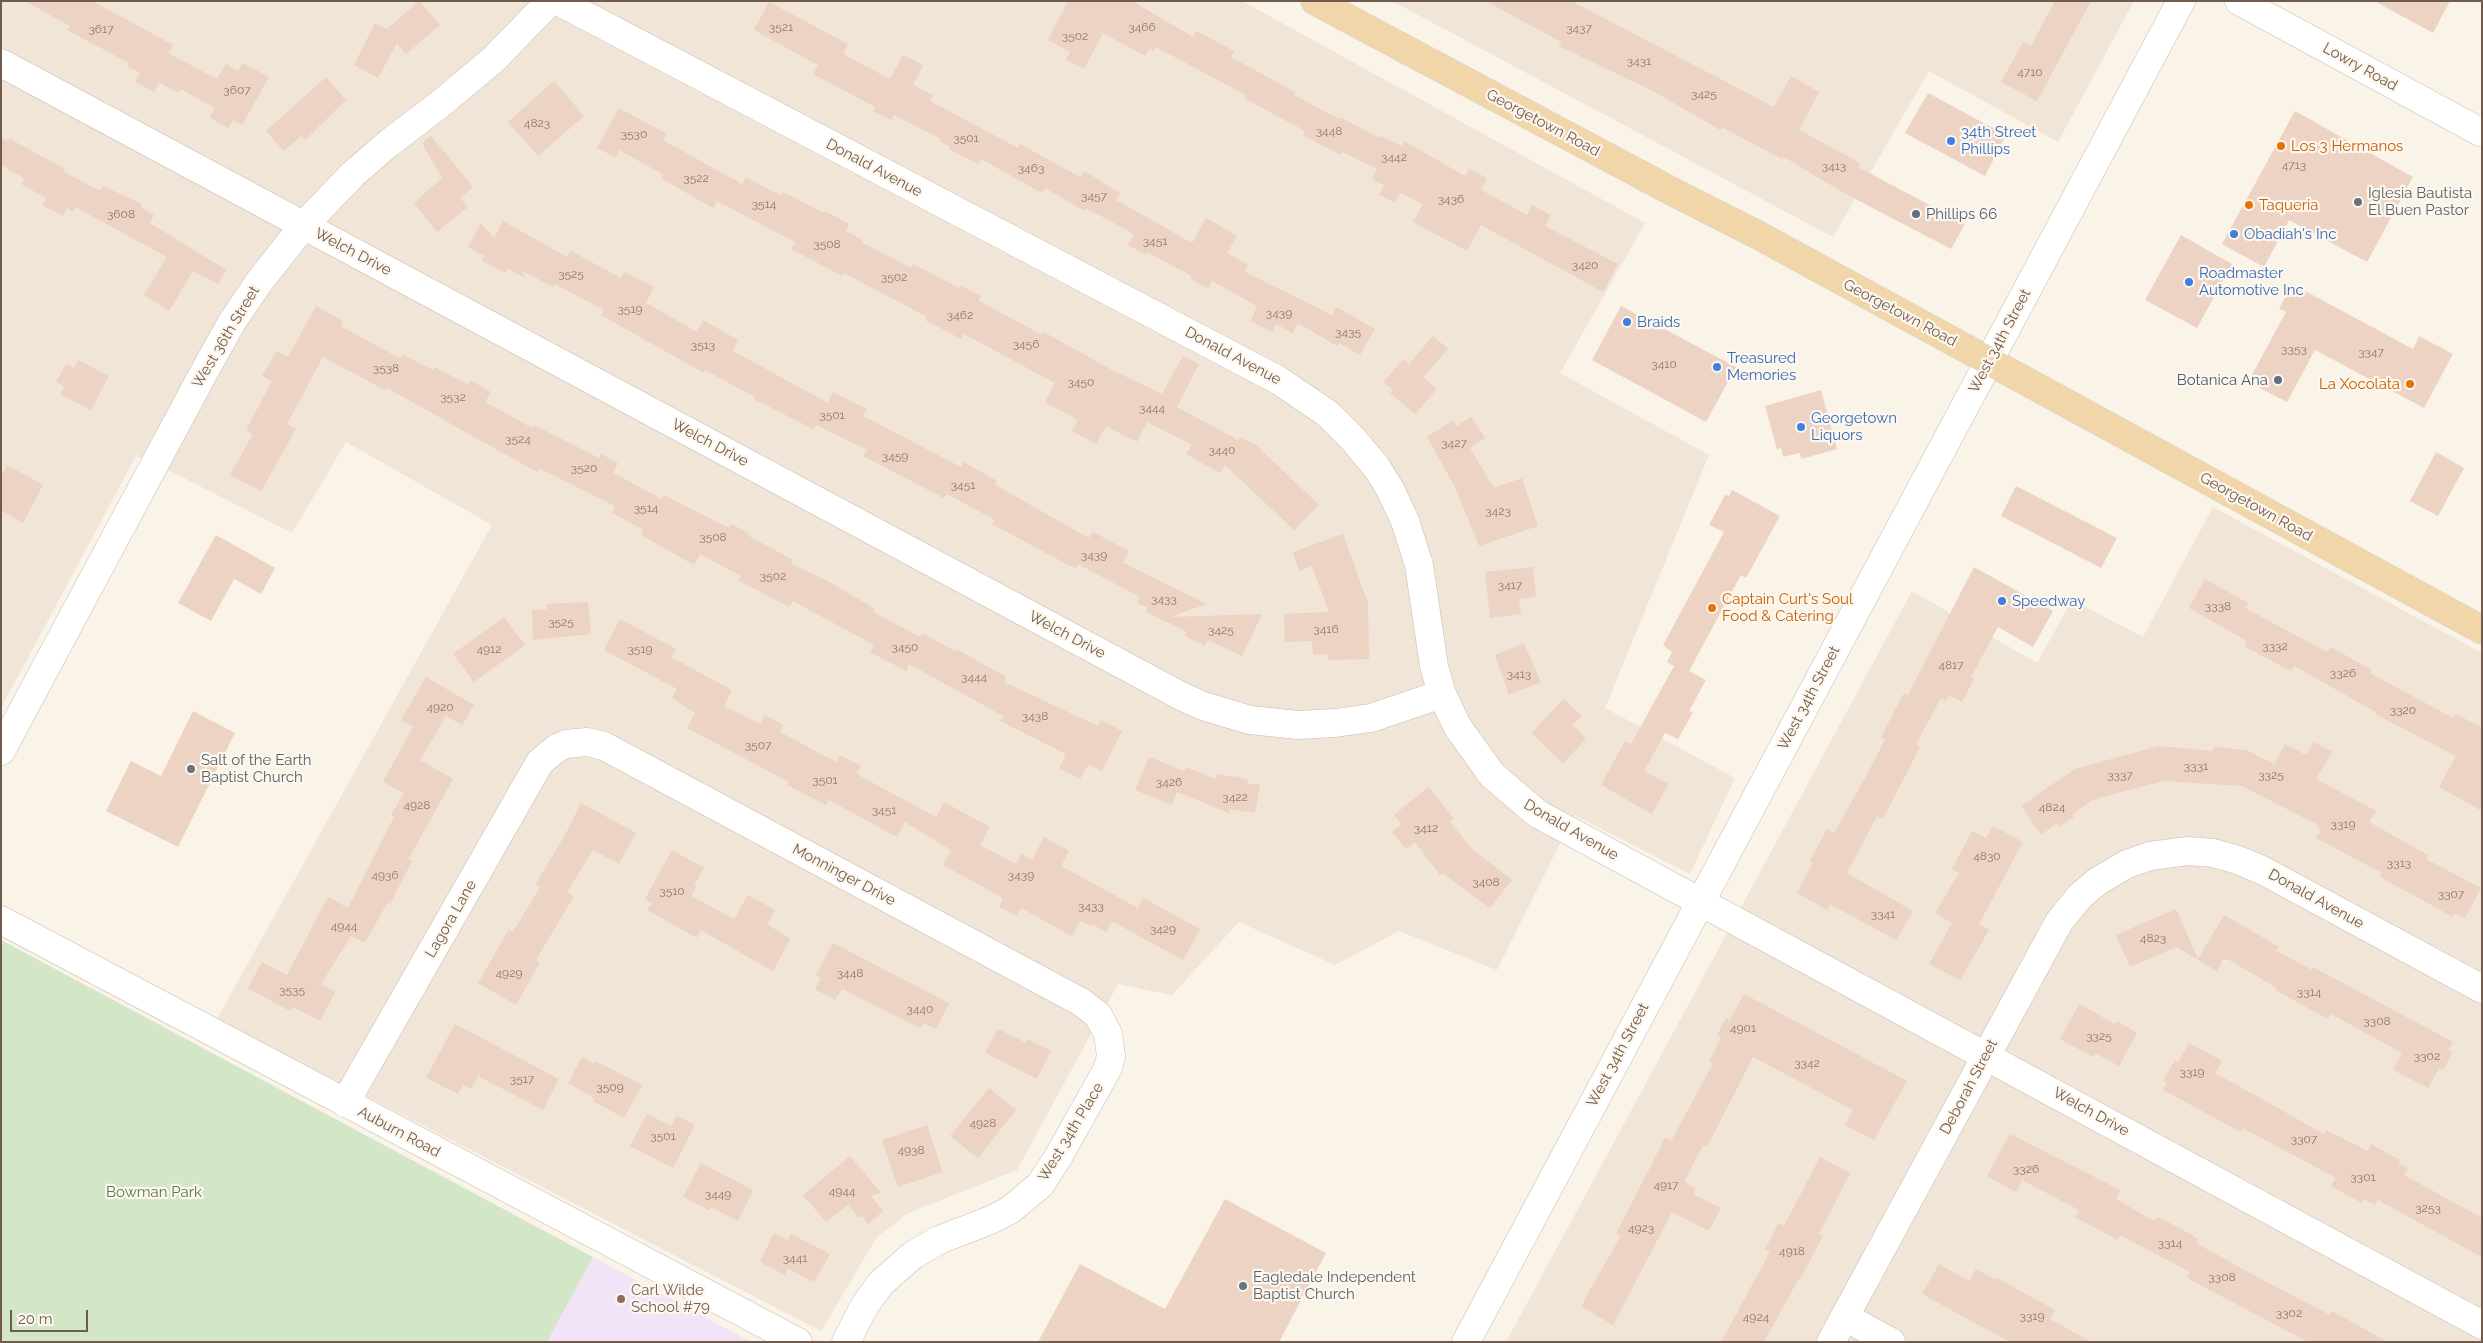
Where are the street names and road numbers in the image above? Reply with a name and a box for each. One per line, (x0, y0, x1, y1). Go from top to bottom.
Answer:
street label: Lowry Road (2320, 39, 2400, 95)
street label: Georgetown Road (1483, 86, 1603, 160)
street label: Donald Avenue (823, 135, 925, 201)
street label: Welch Drive (312, 224, 394, 280)
street label: Georgetown Road (1840, 276, 1960, 350)
street label: West 36th Street (188, 283, 264, 391)
street label: West 34th Street (1965, 286, 2035, 396)
street label: Donald Avenue (1182, 323, 1284, 389)
street label: Welch Drive (669, 415, 751, 471)
street label: Georgetown Road (2197, 469, 2315, 545)
street label: Welch Drive (1026, 607, 1108, 663)
street label: West 34th Street (1774, 643, 1844, 753)
street label: Donald Avenue (1520, 796, 1622, 864)
street label: Monninger Drive (789, 840, 899, 910)
street label: Donald Avenue (2265, 865, 2367, 933)
street label: Lagora Lane (422, 877, 480, 961)
street label: West 34th Street (1583, 1000, 1653, 1110)
street label: Deborah Street (1936, 1036, 2002, 1138)
street label: West 34th Place (1034, 1079, 1108, 1185)
street label: Welch Drive (2050, 1084, 2132, 1140)
street label: Auburn Road (355, 1103, 443, 1161)

